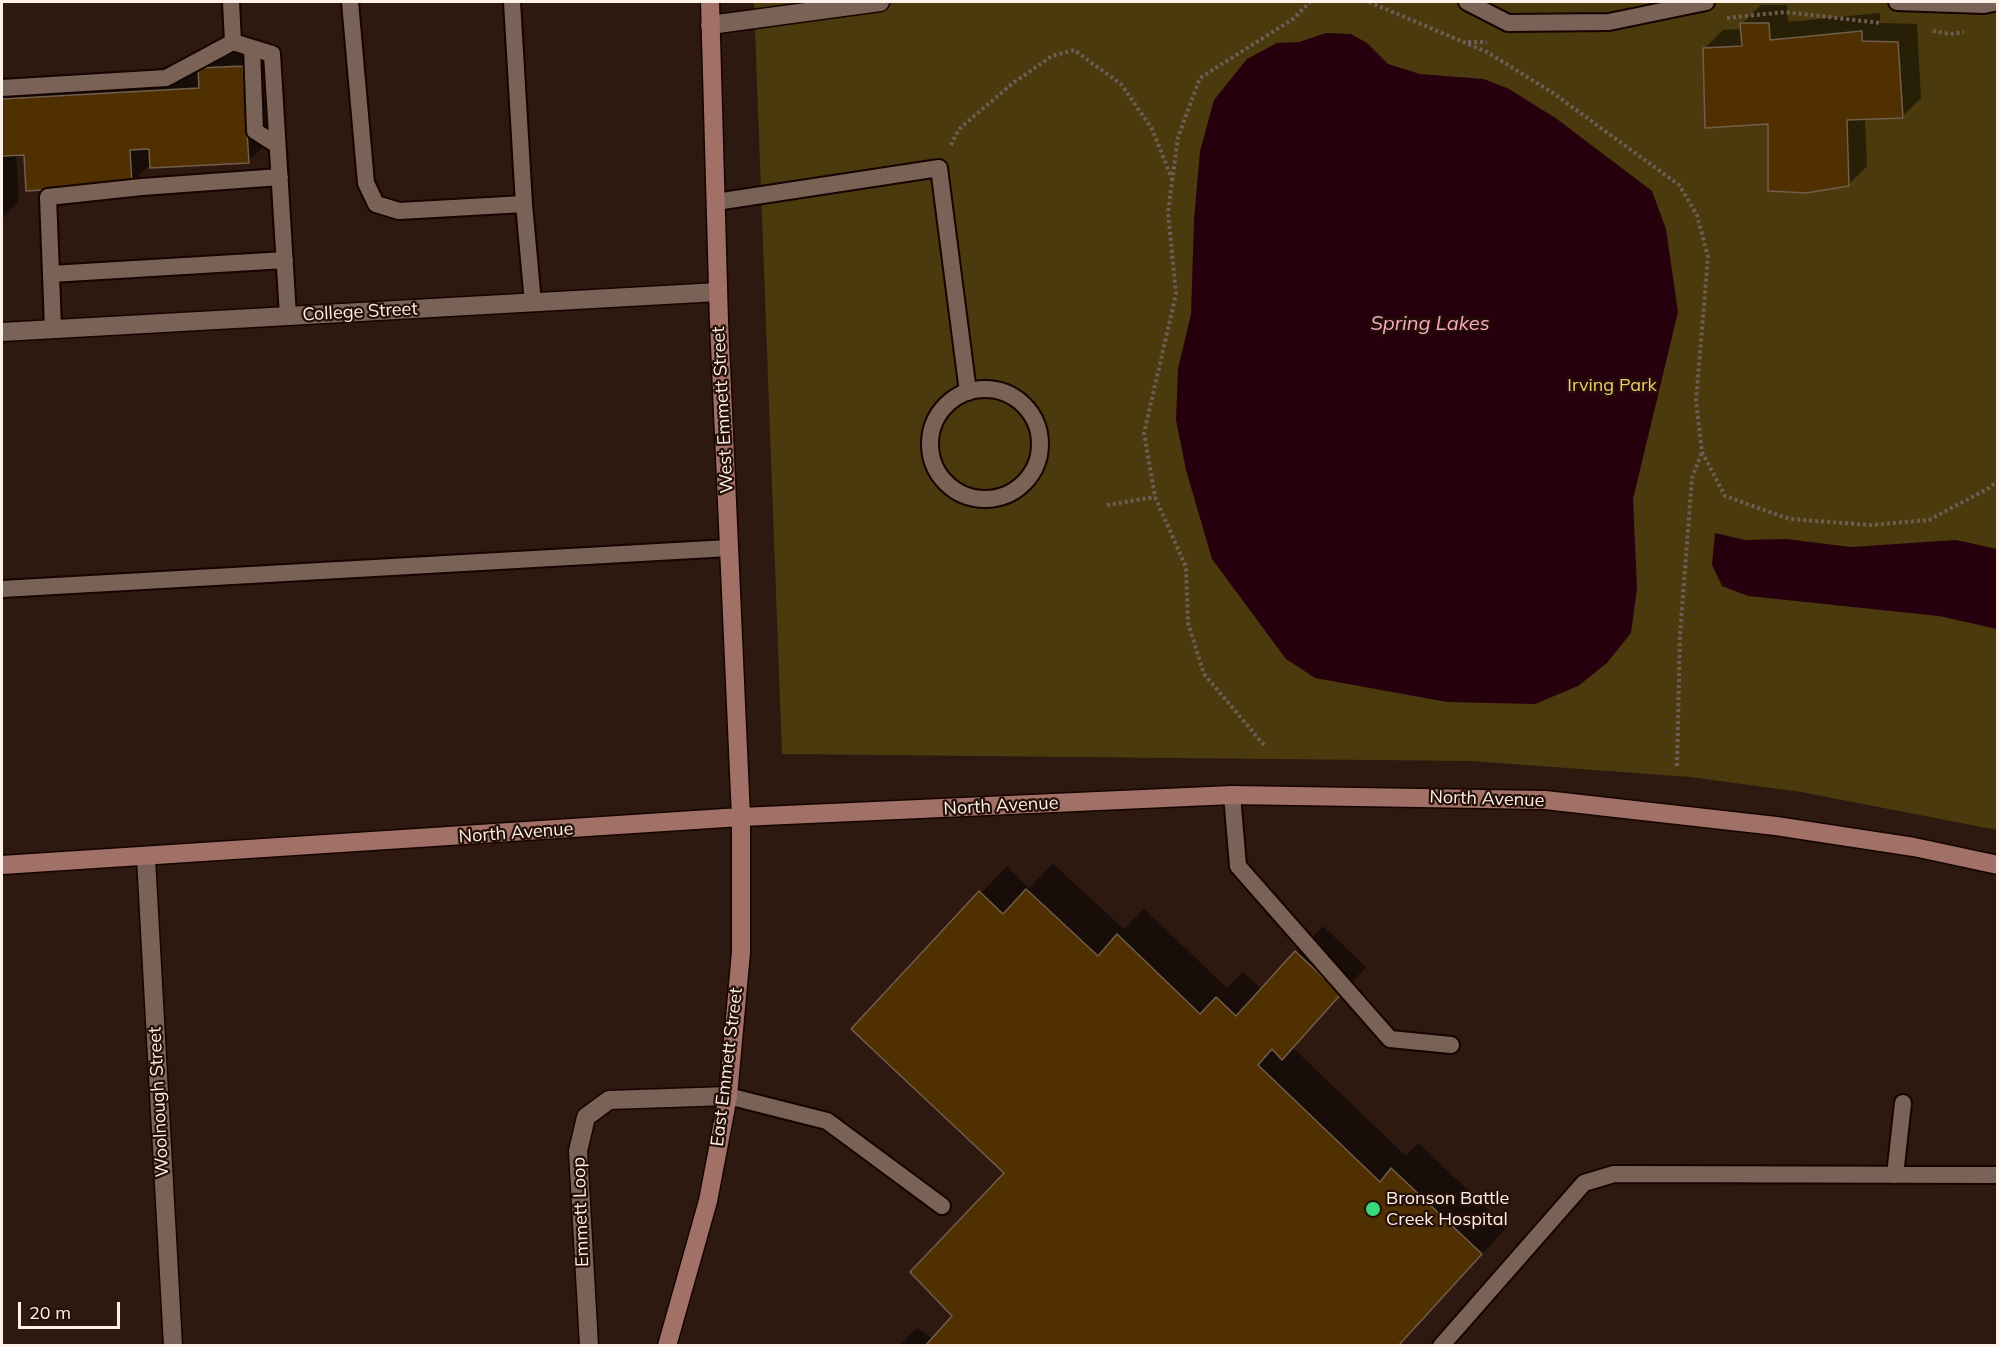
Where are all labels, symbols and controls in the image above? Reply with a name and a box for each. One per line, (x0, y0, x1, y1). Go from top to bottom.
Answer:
street label: College Street (302, 298, 418, 326)
water label: Spring Lakes (1370, 312, 1490, 336)
street label: West Emmett Street (708, 326, 738, 494)
park label: Irving Park (1567, 375, 1657, 397)
street label: North Avenue (1429, 786, 1545, 812)
street label: North Avenue (943, 792, 1059, 820)
street label: North Avenue (458, 818, 574, 848)
street label: East Emmett Street (707, 986, 747, 1148)
street label: Woolnough Street (144, 1026, 174, 1178)
street label: Emmett Loop (568, 1157, 594, 1267)
place label: Bronson Battle Creek Hospital (1386, 1188, 1509, 1230)
marker: Bronson Battle Creek Hospital (1364, 1200, 1382, 1218)
scale bar (21, 1290, 123, 1328)
text: 20 m (29, 1301, 71, 1324)

